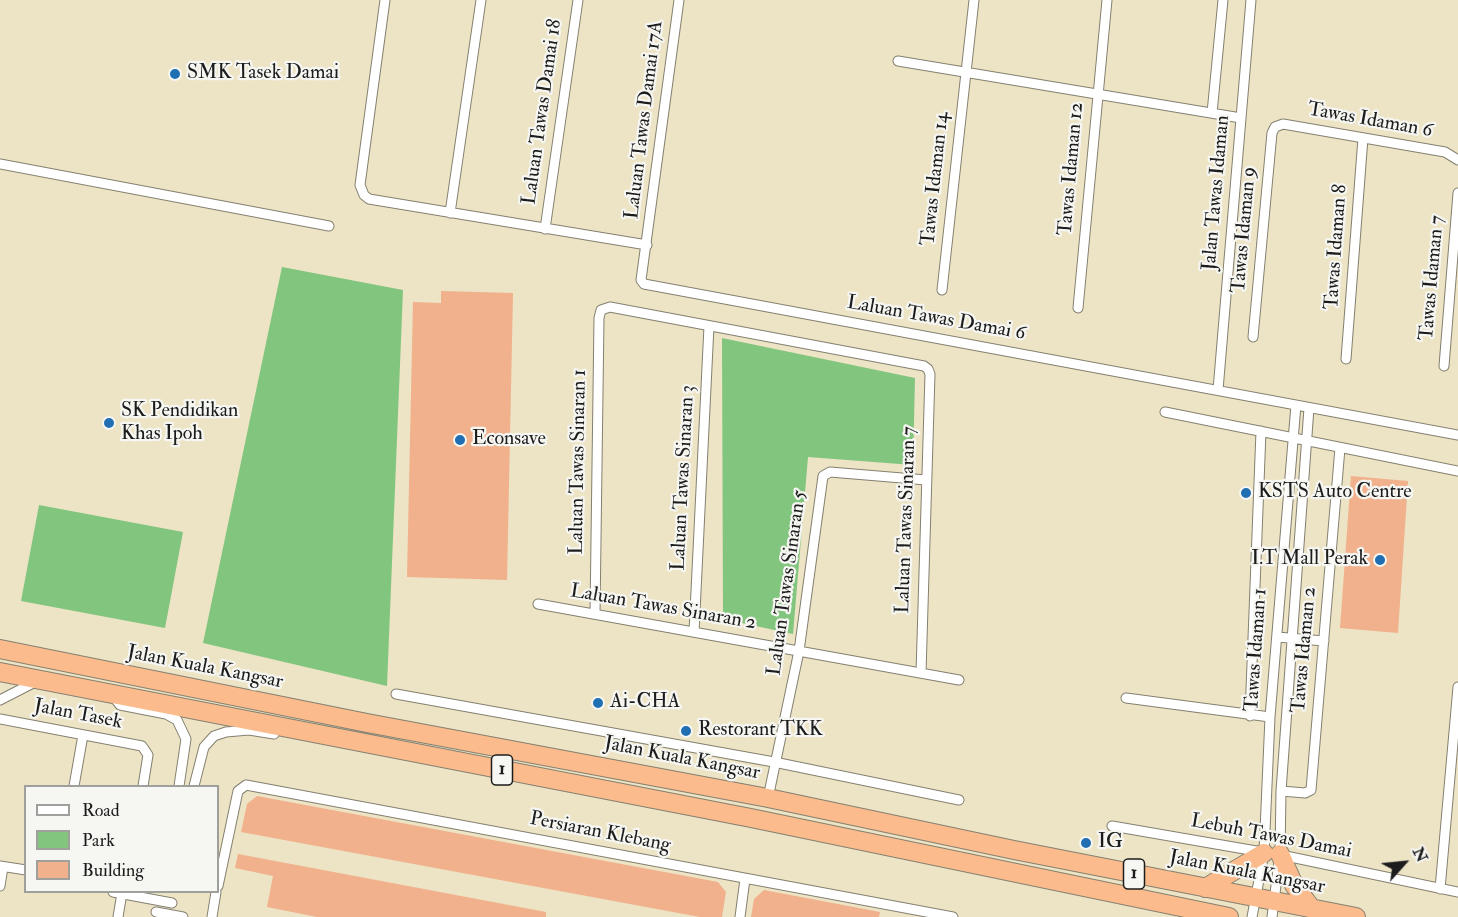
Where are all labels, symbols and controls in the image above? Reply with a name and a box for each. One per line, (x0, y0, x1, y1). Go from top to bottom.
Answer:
street label: Laluan Tawas Damai 18 (518, 18, 568, 206)
street label: Laluan Tawas Damai 17A (621, 19, 669, 221)
place label: SMK Tasek Damai (187, 62, 339, 86)
marker: SMK Tasek Damai (168, 67, 182, 81)
street label: Tawas Idaman 6 (1306, 98, 1434, 144)
street label: Tawas Idaman 12 (1054, 101, 1090, 237)
street label: Tawas Idaman 14 (917, 111, 955, 247)
street label: Jalan Tawas Idaman (1198, 114, 1236, 272)
street label: Tawas Idaman 9 (1228, 166, 1262, 294)
street label: Tawas Idaman 8 (1321, 183, 1353, 311)
street label: Tawas Idaman 7 (1416, 214, 1450, 342)
street label: Laluan Tawas Damai 6 (845, 291, 1027, 347)
street label: Laluan Tawas Sinaran 1 (565, 369, 593, 555)
street label: Laluan Tawas Sinaran 3 (667, 385, 701, 571)
place label: SK Pendidikan Khas Ipoh (121, 400, 238, 447)
marker: SK Pendidikan Khas Ipoh (102, 416, 116, 430)
street label: Laluan Tawas Sinaran 7 (892, 426, 922, 614)
place label: Econsave (472, 428, 546, 452)
marker: Econsave (453, 433, 467, 447)
place label: KSTS Auto Centre (1258, 481, 1412, 505)
marker: KSTS Auto Centre (1239, 486, 1253, 500)
street label: Laluan Tawas Sinaran 5 (763, 489, 813, 677)
place label: I.T Mall Perak (1251, 548, 1368, 572)
marker: I.T Mall Perak (1373, 553, 1387, 567)
street label: Laluan Tawas Sinaran 2 (568, 580, 758, 636)
street label: Tawas Idaman 2 (1288, 586, 1322, 714)
street label: Tawas Idaman 1 (1241, 588, 1273, 712)
street label: Jalan Kuala Kangsar (125, 641, 285, 695)
place label: Ai-CHA (610, 691, 680, 715)
street label: Jalan Tasek (32, 695, 124, 735)
marker: Ai-CHA (591, 696, 605, 710)
place label: Restorant TKK (698, 719, 823, 743)
marker: Restorant TKK (679, 724, 693, 738)
street label: Jalan Kuala Kangsar (602, 732, 762, 786)
road number: 1 (492, 755, 512, 785)
legend (24, 785, 219, 893)
text: Road (82, 799, 120, 822)
street label: Persiaran Klebang (527, 808, 673, 858)
street label: Lebuh Tawas Damai (1189, 810, 1353, 864)
text: Park (82, 829, 115, 852)
place label: IG (1098, 831, 1123, 855)
north arrow (1374, 833, 1434, 893)
marker: IG (1079, 836, 1093, 850)
text: N (1408, 844, 1432, 866)
street label: Jalan Kuala Kangsar (1167, 846, 1327, 900)
text: Building (82, 859, 144, 882)
road number: 1 (1124, 859, 1144, 889)

